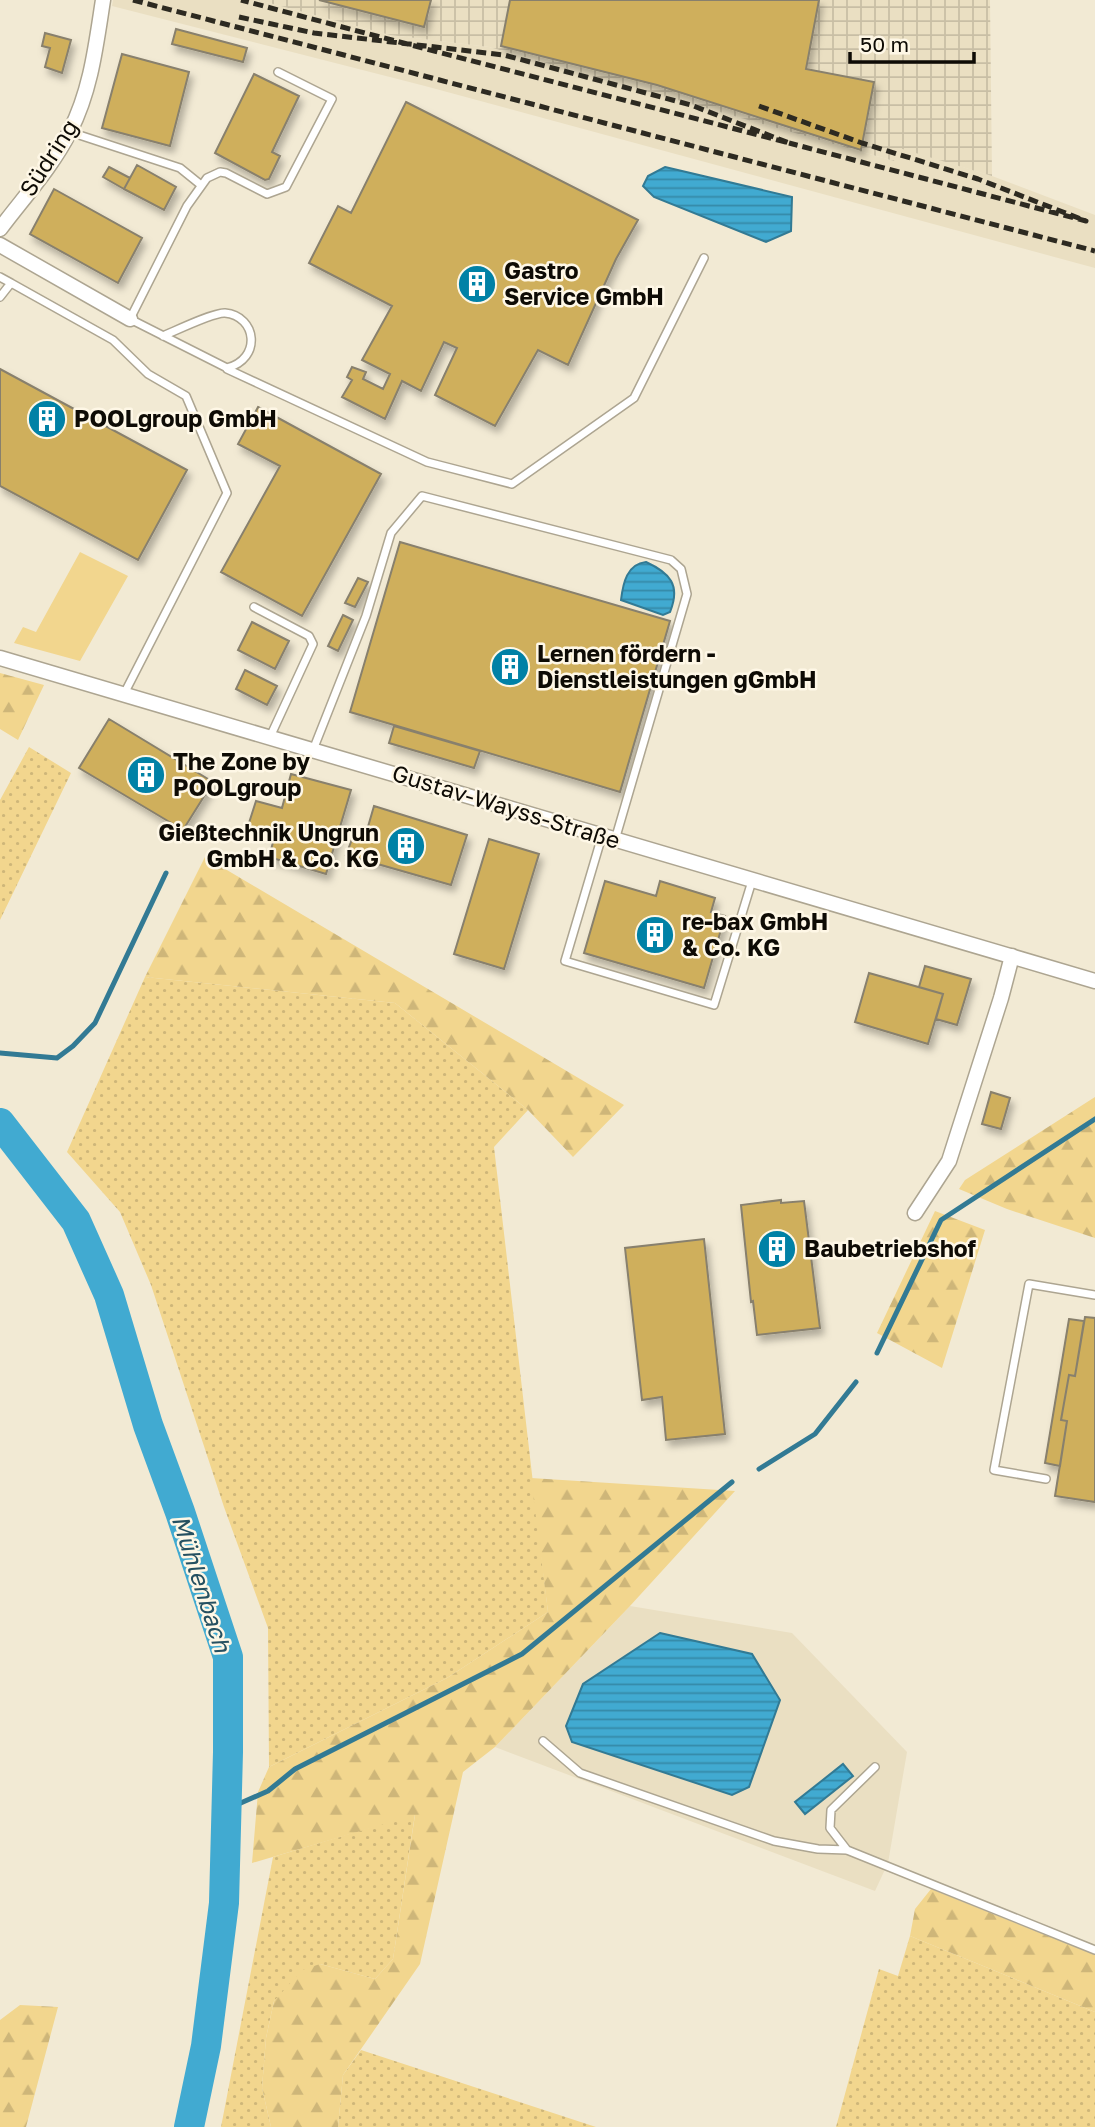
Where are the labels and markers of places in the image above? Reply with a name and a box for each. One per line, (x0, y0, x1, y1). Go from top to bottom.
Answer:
place label: Gastro Service GmbH (504, 256, 664, 310)
building icon: Gastro Service GmbH (456, 263, 498, 305)
building icon: POOLgroup GmbH (26, 398, 68, 440)
place label: POOLgroup GmbH (74, 404, 277, 432)
place label: Lernen fördern - Dienstleistungen gGmbH (537, 639, 816, 693)
building icon: Lernen fördern - Dienstleistungen gGmbH (489, 646, 531, 688)
place label: The Zone by POOLgroup (173, 747, 310, 801)
building icon: The Zone by POOLgroup (125, 754, 167, 796)
place label: Gießtechnik Ungrun GmbH & Co. KG (158, 818, 379, 872)
building icon: Gießtechnik Ungrun GmbH & Co. KG (385, 825, 427, 867)
place label: re-bax GmbH & Co. KG (682, 907, 828, 961)
building icon: re-bax GmbH & Co. KG (634, 914, 676, 956)
building icon: Baubetriebshof (756, 1228, 798, 1270)
place label: Baubetriebshof (804, 1234, 977, 1262)

